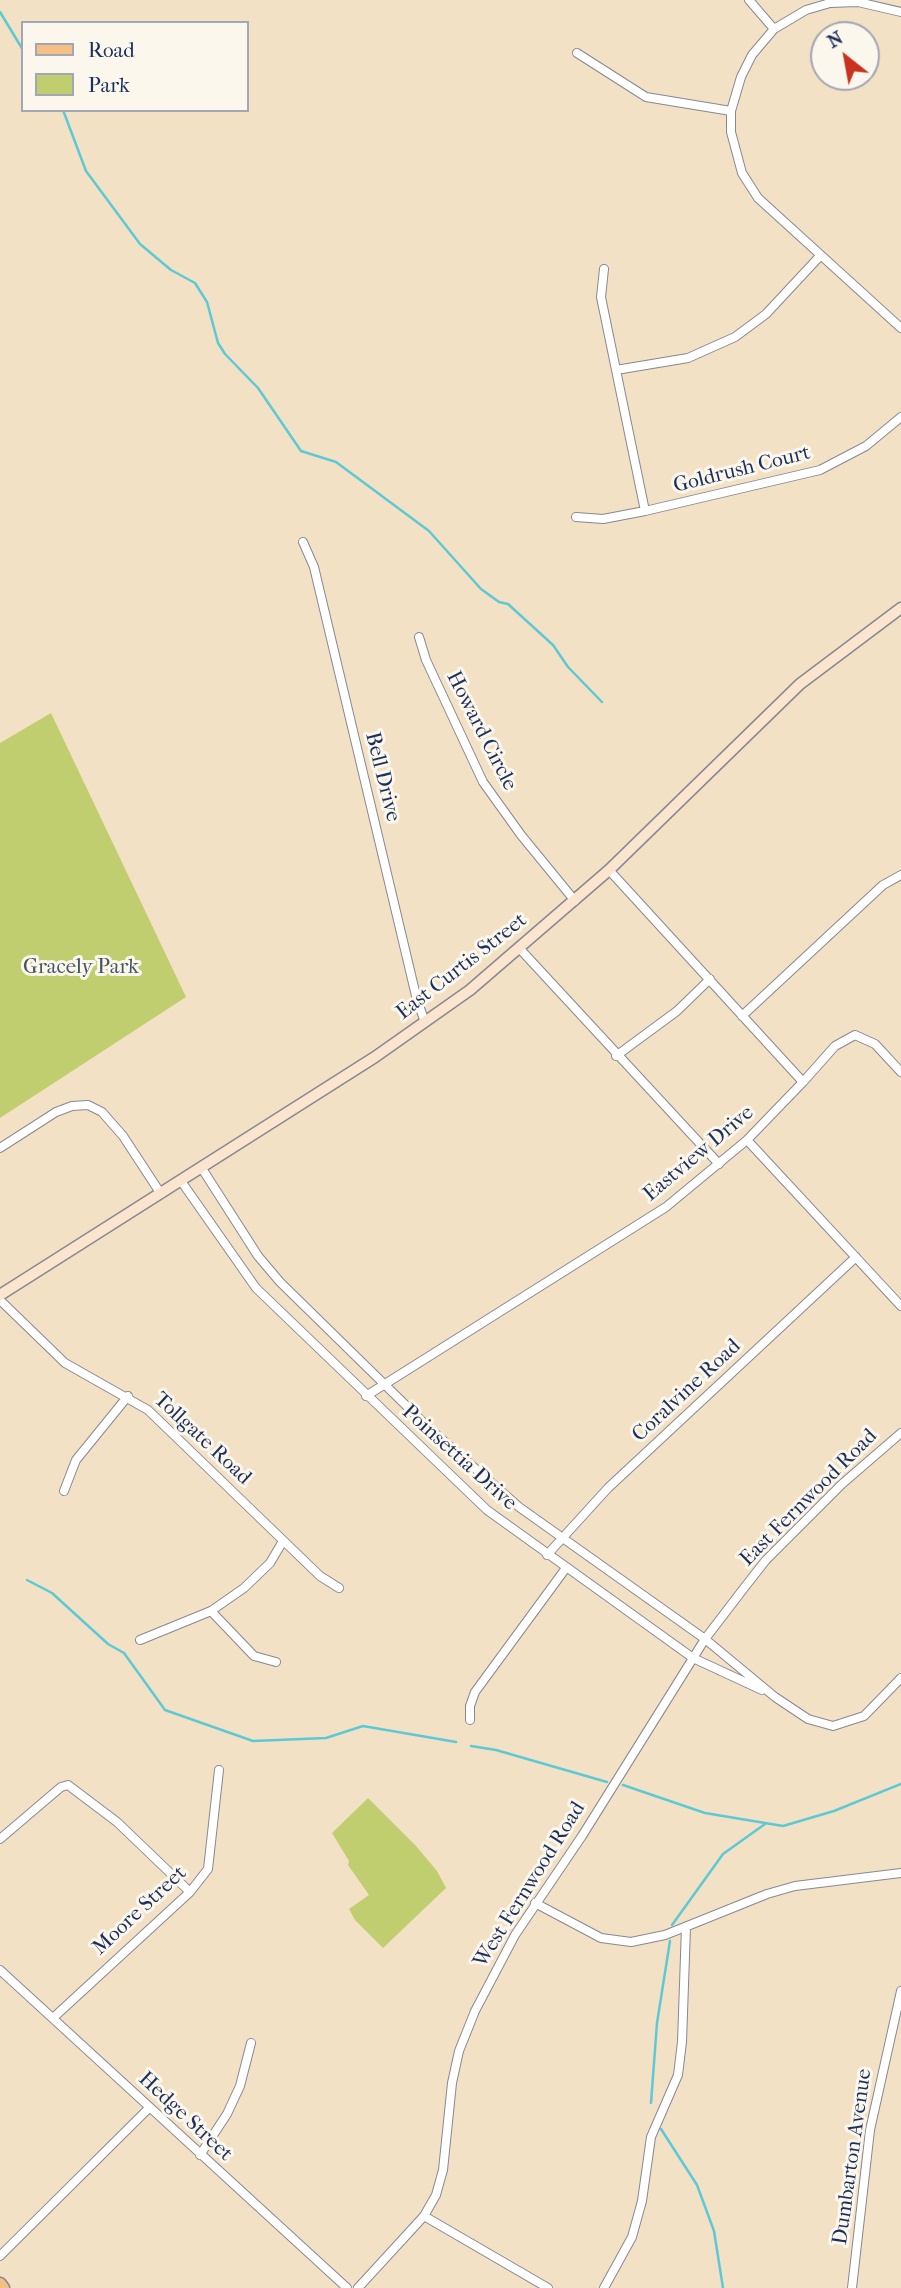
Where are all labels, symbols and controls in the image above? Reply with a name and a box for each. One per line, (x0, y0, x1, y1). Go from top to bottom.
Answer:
legend (21, 21, 248, 112)
north arrow (810, 21, 880, 91)
text: N (823, 27, 847, 53)
text: Road (88, 38, 135, 62)
text: Park (88, 73, 130, 97)
street label: Goldrush Court (671, 441, 813, 499)
street label: Howard Circle (440, 667, 522, 795)
street label: Bell Drive (359, 730, 405, 824)
street label: East Curtis Street (392, 908, 532, 1026)
park label: Gracely Park (23, 955, 139, 981)
street label: Eastview Drive (639, 1101, 759, 1207)
street label: Coralvine Road (627, 1334, 747, 1448)
street label: Tollgate Road (148, 1387, 256, 1491)
street label: Poinsettia Drive (396, 1400, 522, 1516)
street label: East Fernwood Road (735, 1424, 883, 1572)
street label: West Fernwood Road (469, 1797, 591, 1973)
street label: Moore Street (88, 1861, 192, 1961)
street label: Hedge Street (133, 2067, 237, 2167)
street label: Dumbarton Avenue (828, 2067, 878, 2247)

